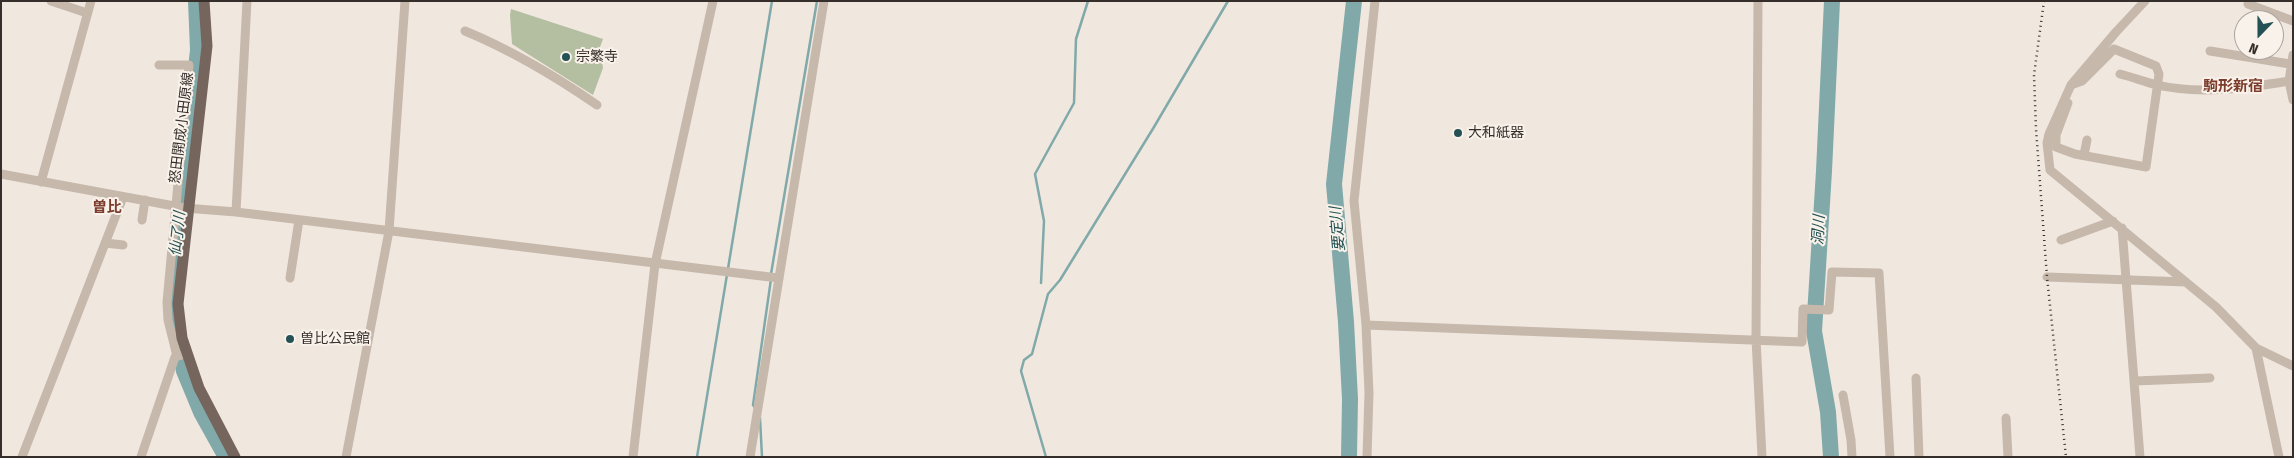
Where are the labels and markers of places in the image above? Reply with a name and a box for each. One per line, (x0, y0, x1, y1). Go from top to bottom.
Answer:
place label: 宗繁寺 (576, 49, 618, 65)
marker: 宗繁寺 (560, 51, 572, 63)
place label: 大和紙器 (1468, 125, 1524, 141)
marker: 大和紙器 (1452, 127, 1464, 139)
place label: 曽比公民館 (300, 331, 370, 347)
marker: 曽比公民館 (284, 333, 296, 345)

